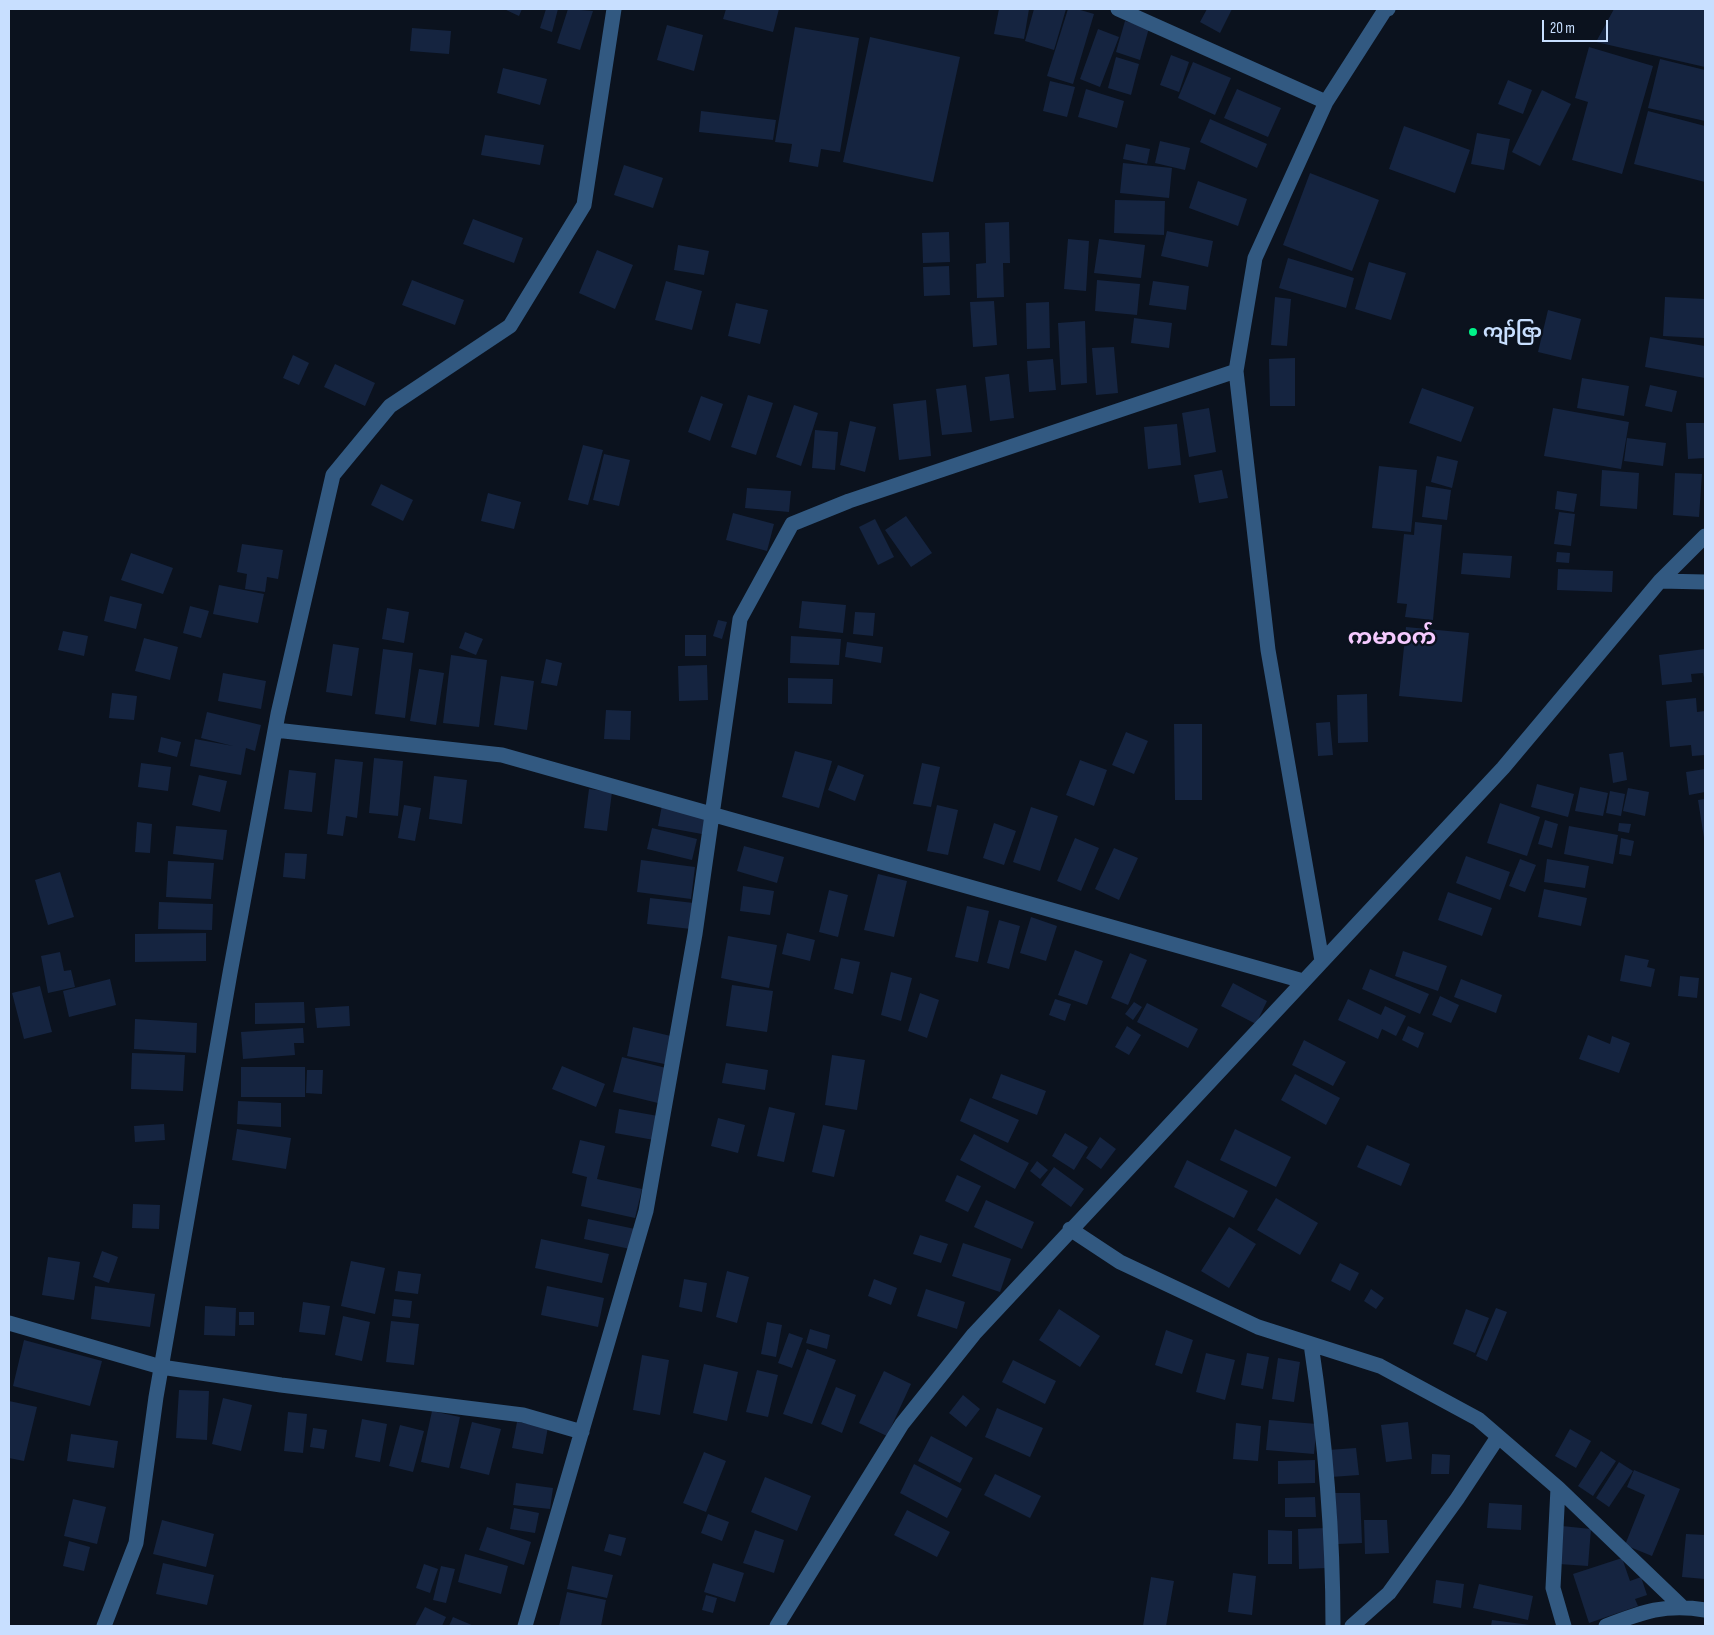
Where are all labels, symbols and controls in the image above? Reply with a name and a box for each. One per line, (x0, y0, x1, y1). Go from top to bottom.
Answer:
scale bar (1544, 10, 1610, 42)
text: 20 m (1550, 19, 1575, 38)
place label: ကျာ်ဇြာ (1483, 321, 1542, 343)
marker: ကျာ်ဇြာ (1467, 326, 1479, 338)
district label: ကမာဝက် (1348, 625, 1436, 651)

